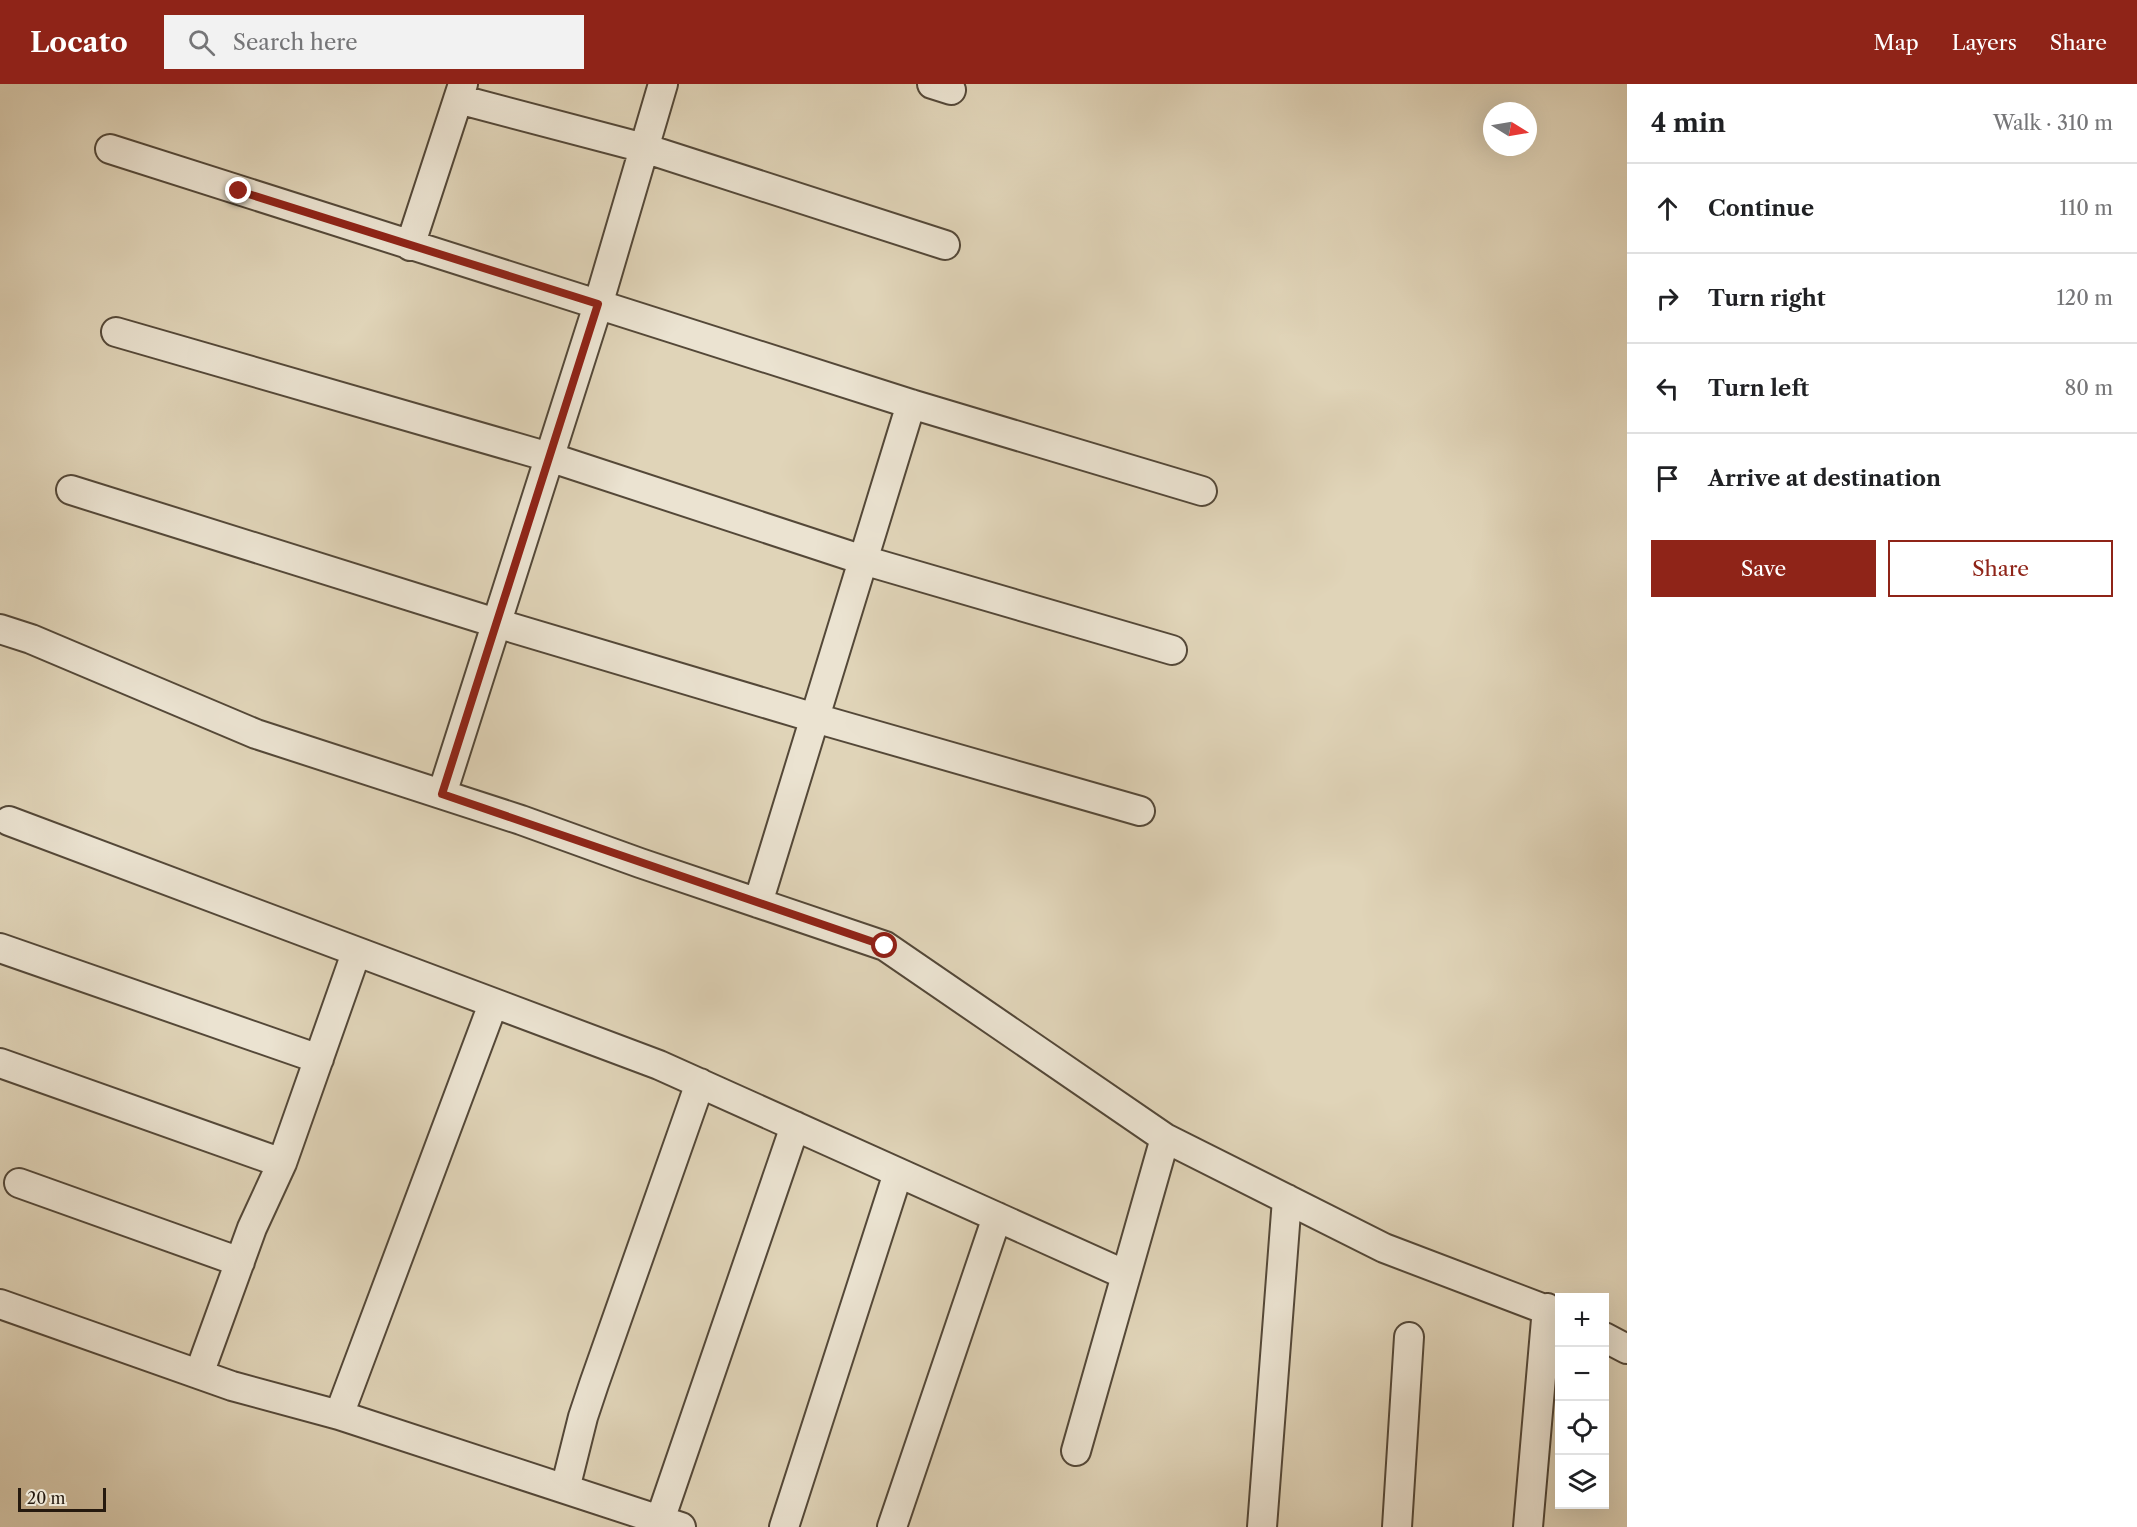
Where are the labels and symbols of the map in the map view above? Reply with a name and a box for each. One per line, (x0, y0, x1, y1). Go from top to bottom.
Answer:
north arrow (1483, 102, 1537, 156)
route end (225, 177, 251, 203)
route start (871, 932, 897, 958)
scale bar (18, 1485, 106, 1512)

